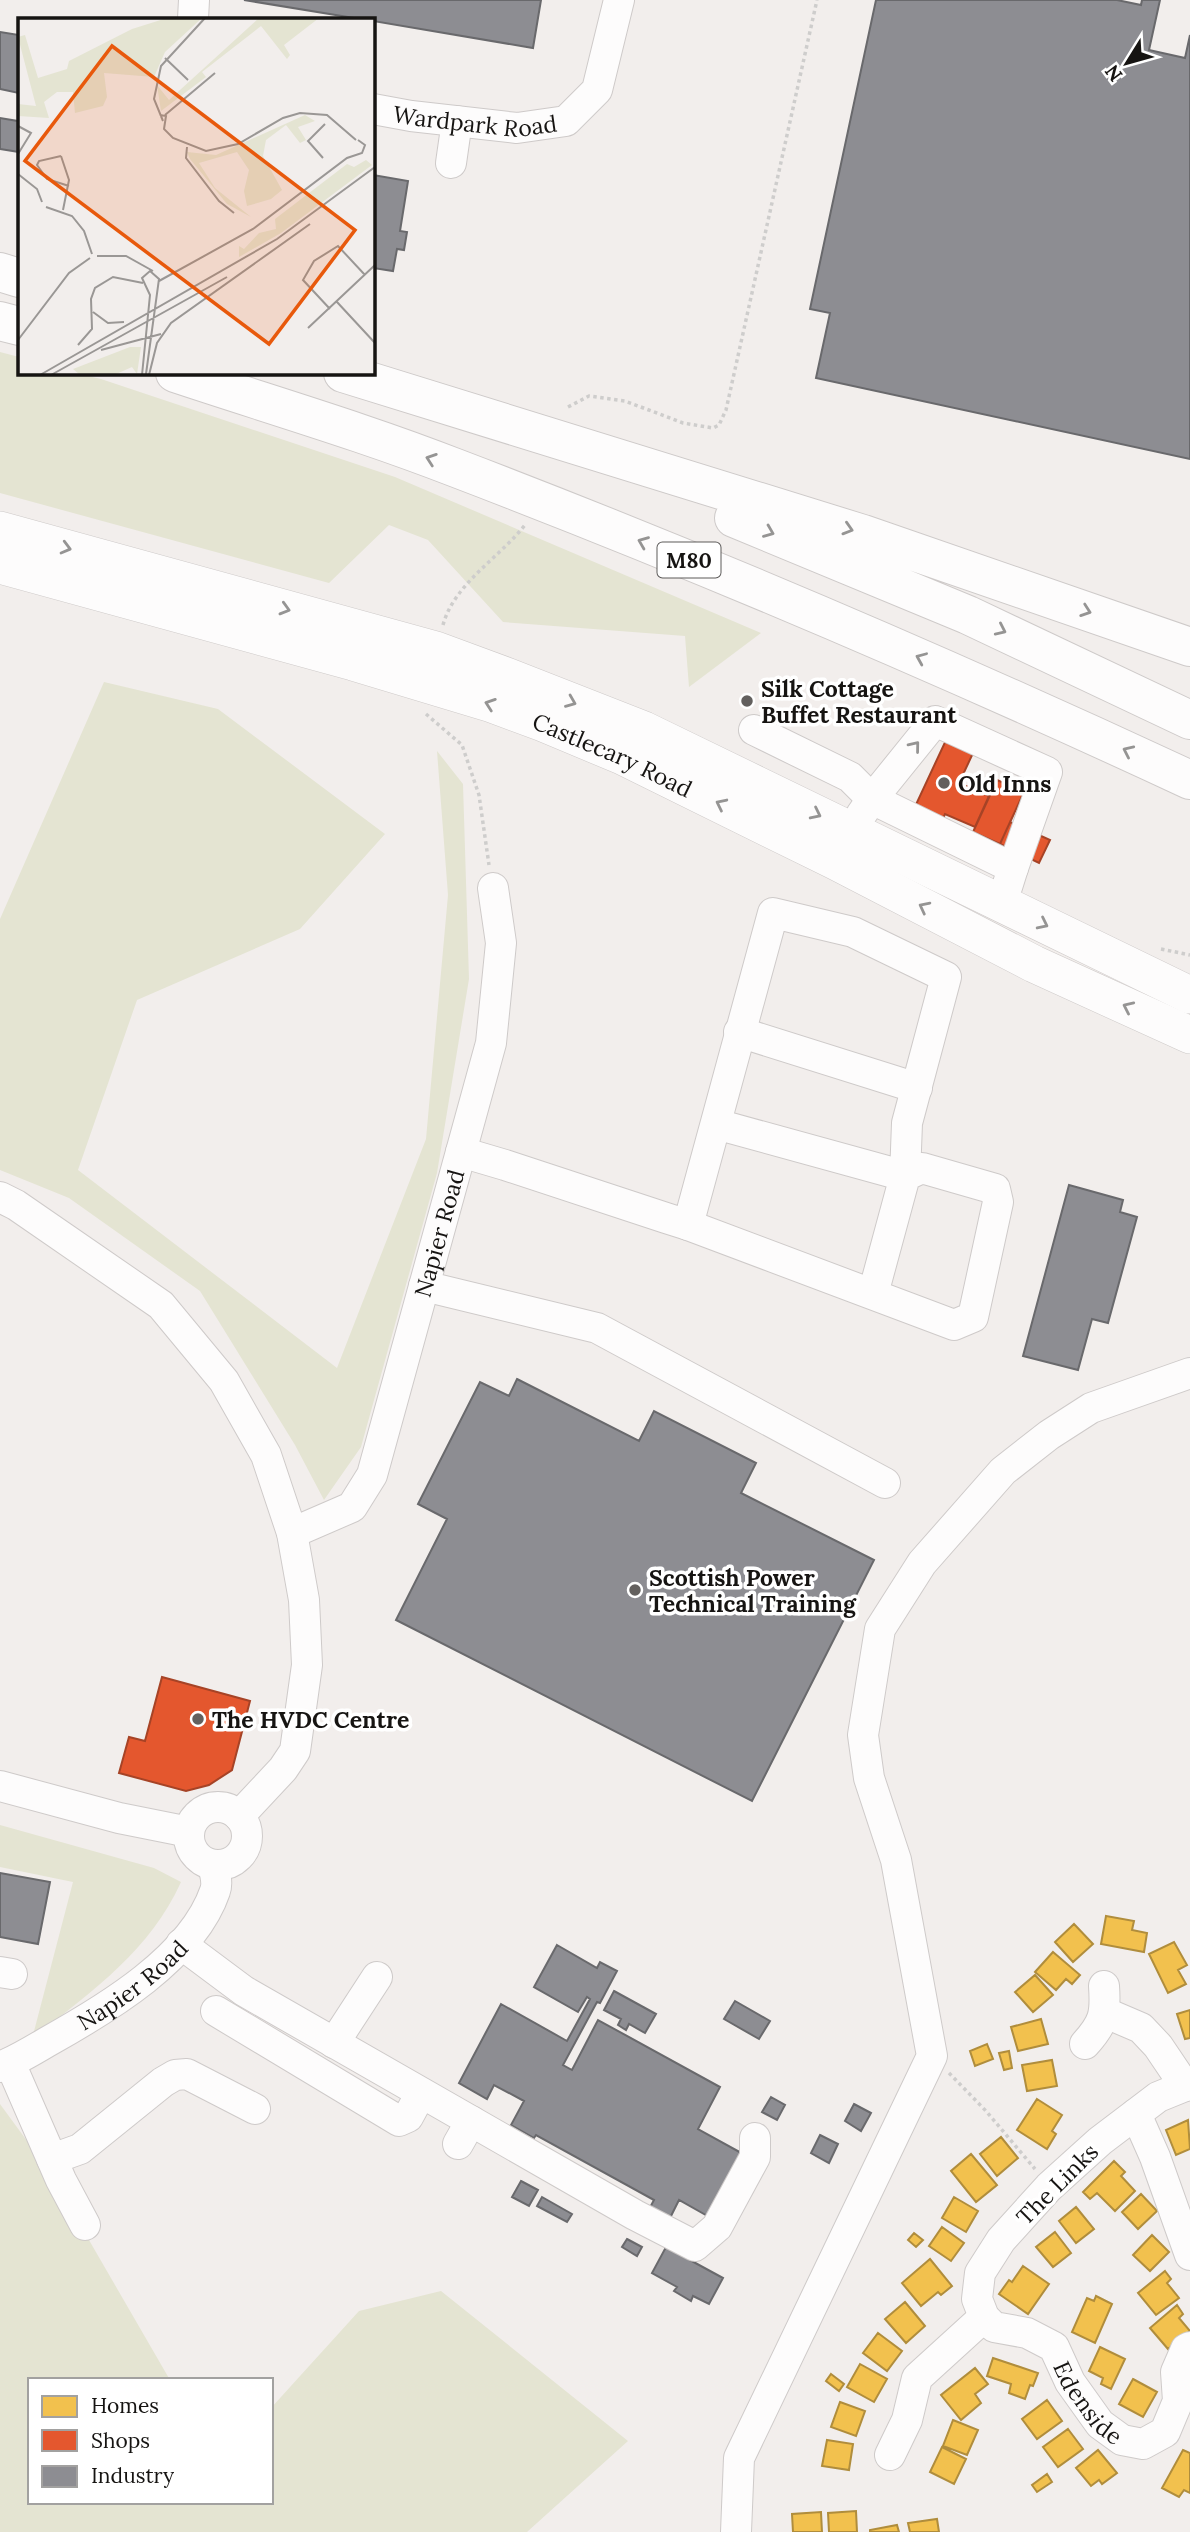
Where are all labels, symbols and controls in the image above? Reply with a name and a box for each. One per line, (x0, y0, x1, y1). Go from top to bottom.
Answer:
inset map (18, 18, 374, 374)
north arrow (1092, 28, 1162, 98)
text: N (1099, 60, 1127, 86)
street label: Wardpark Road (391, 98, 559, 143)
one-way arrow (426, 453, 438, 467)
one-way arrow (842, 521, 854, 536)
one-way arrow (763, 523, 775, 537)
one-way arrow (638, 536, 650, 550)
one-way arrow (60, 540, 72, 554)
road number: M80 (658, 542, 720, 578)
one-way arrow (279, 601, 291, 615)
one-way arrow (1080, 603, 1092, 617)
one-way arrow (994, 622, 1006, 636)
one-way arrow (915, 652, 928, 666)
place label: Silk Cottage Buffet Restaurant (761, 674, 957, 729)
one-way arrow (564, 693, 576, 707)
marker: Silk Cottage Buffet Restaurant (739, 693, 755, 709)
one-way arrow (484, 698, 496, 712)
street label: Castlecary Road (529, 706, 697, 803)
one-way arrow (907, 742, 919, 755)
one-way arrow (1123, 746, 1135, 760)
place label: Old Inns (958, 769, 1051, 798)
marker: Old Inns (936, 775, 952, 791)
one-way arrow (716, 799, 728, 813)
one-way arrow (809, 806, 821, 820)
one-way arrow (919, 901, 931, 915)
one-way arrow (1036, 915, 1048, 929)
one-way arrow (1123, 1001, 1135, 1015)
street label: Napier Road (407, 1166, 470, 1300)
place label: Scottish Power Technical Training (649, 1563, 857, 1618)
marker: Scottish Power Technical Training (627, 1582, 643, 1598)
place label: The HVDC Centre (212, 1705, 409, 1734)
marker: The HVDC Centre (190, 1711, 206, 1727)
street label: Napier Road (71, 1934, 194, 2036)
street label: The Links (1010, 2137, 1104, 2231)
street label: Edenside (1048, 2356, 1128, 2450)
legend (28, 2378, 273, 2504)
text: Homes (91, 2392, 159, 2419)
text: Shops (91, 2427, 150, 2454)
text: Industry (91, 2462, 174, 2489)

